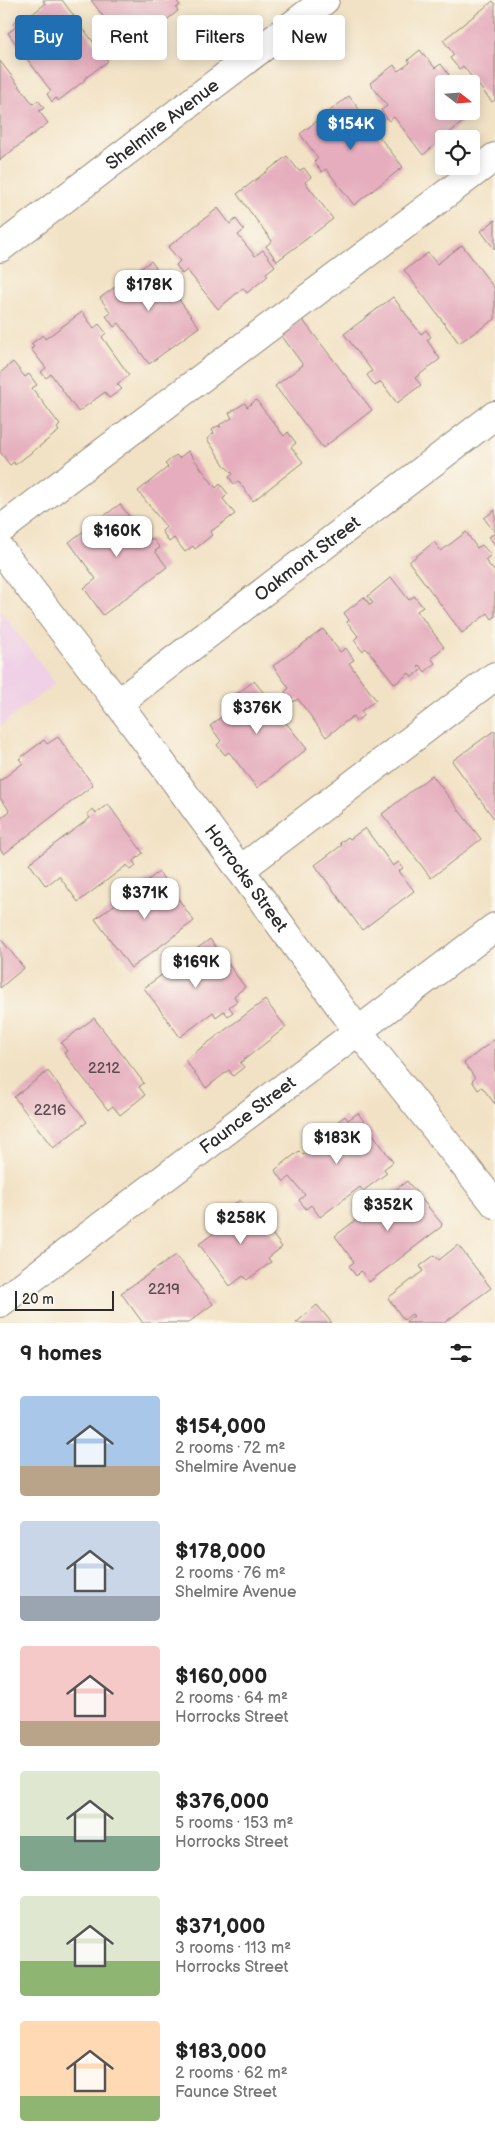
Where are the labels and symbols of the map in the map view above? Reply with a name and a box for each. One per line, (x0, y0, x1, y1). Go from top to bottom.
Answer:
street label: Shelmire Avenue (102, 75, 223, 174)
north arrow (435, 75, 480, 120)
pin: $154K (316, 108, 386, 151)
pin: $178K (114, 270, 184, 312)
street label: Oakmont Street (250, 512, 365, 606)
pin: $160K (82, 516, 152, 558)
pin: $376K (222, 692, 292, 735)
street label: Horrocks Street (200, 821, 292, 936)
pin: $371K (110, 878, 180, 920)
pin: $169K (161, 946, 231, 989)
house number: 2212 (88, 1059, 120, 1078)
street label: Faunce Street (196, 1072, 300, 1158)
house number: 2216 (34, 1101, 66, 1120)
pin: $183K (302, 1122, 372, 1165)
pin: $352K (353, 1190, 423, 1232)
pin: $258K (206, 1202, 276, 1245)
house number: 2219 (148, 1280, 180, 1299)
scale bar (15, 1288, 114, 1311)

